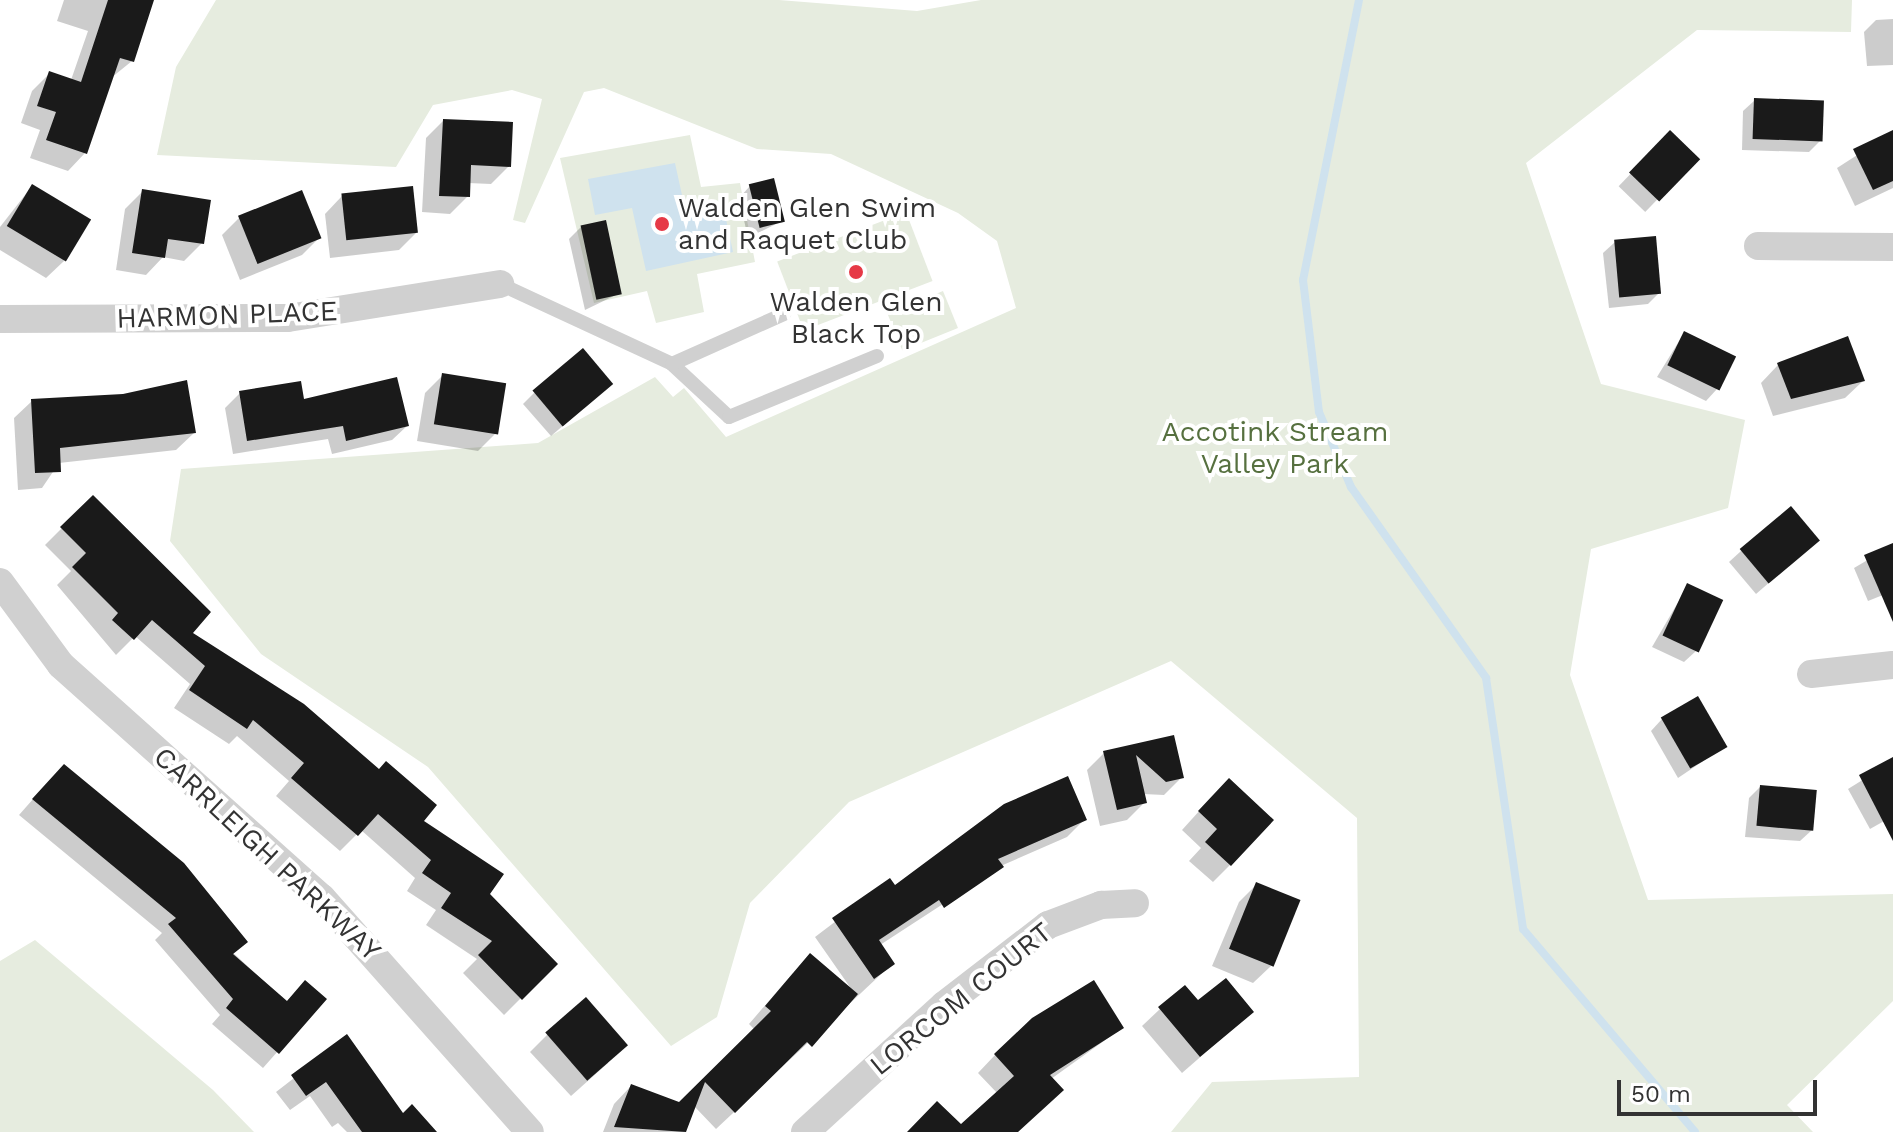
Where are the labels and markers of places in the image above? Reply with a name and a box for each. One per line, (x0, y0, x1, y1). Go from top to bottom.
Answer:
place label: Walden Glen Swim and Raquet Club (678, 191, 936, 257)
marker: Walden Glen Swim and Raquet Club (653, 215, 671, 233)
marker: Walden Glen Black Top (847, 263, 865, 281)
place label: Walden Glen Black Top (769, 285, 943, 351)

